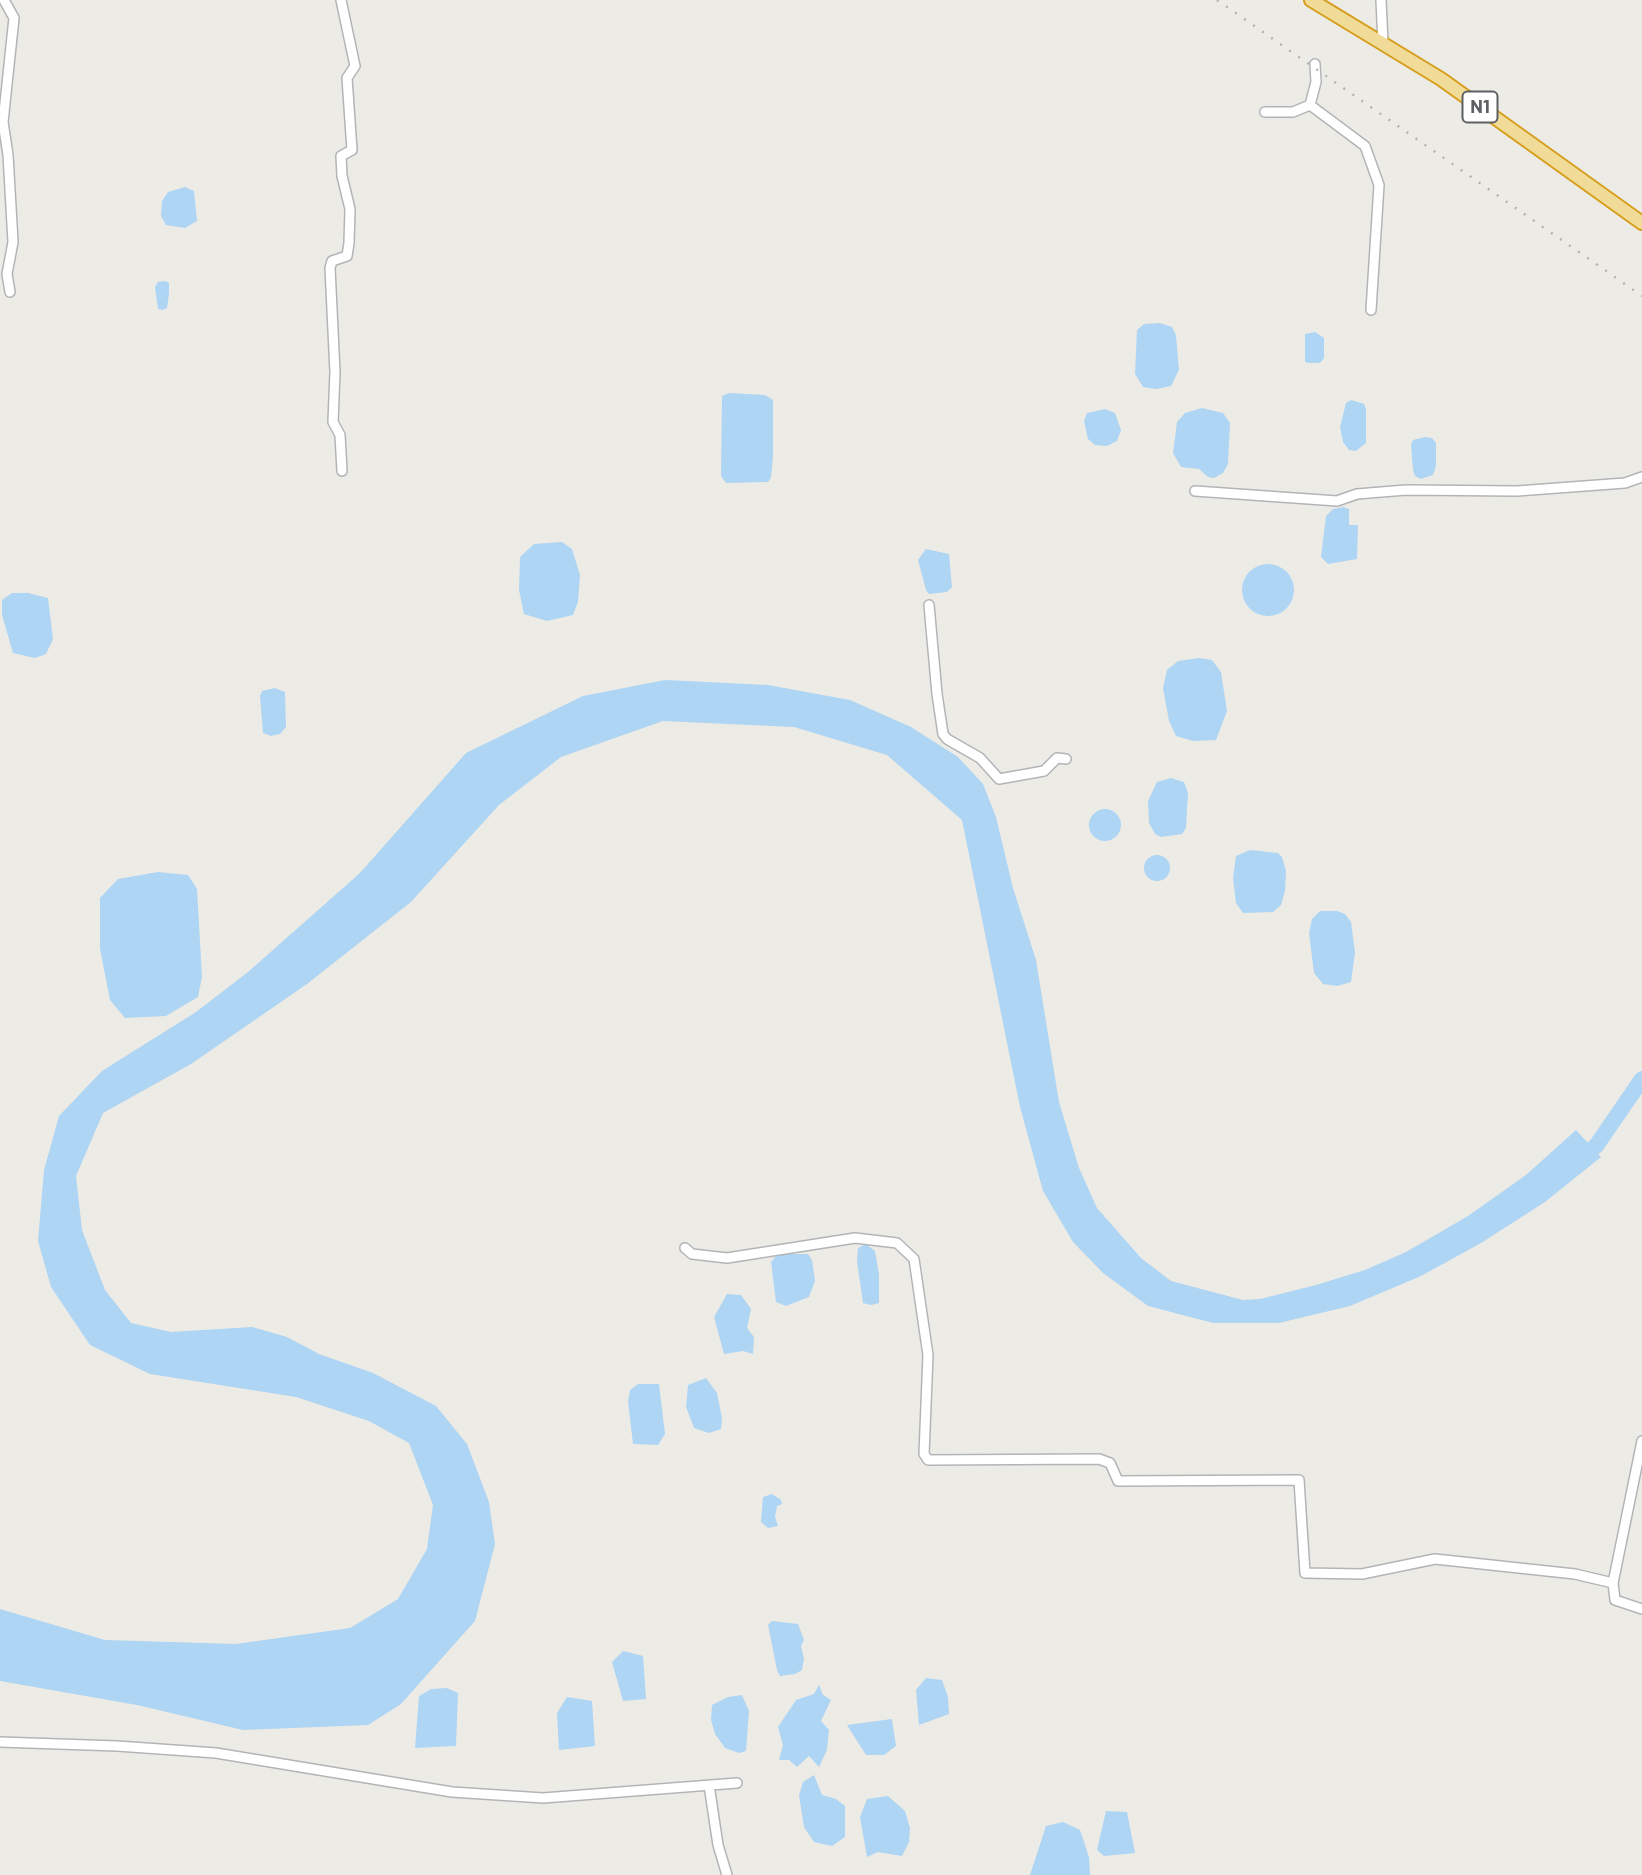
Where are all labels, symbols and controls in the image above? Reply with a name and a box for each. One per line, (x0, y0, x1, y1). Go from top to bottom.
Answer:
road number: N1 (1462, 92, 1498, 122)

